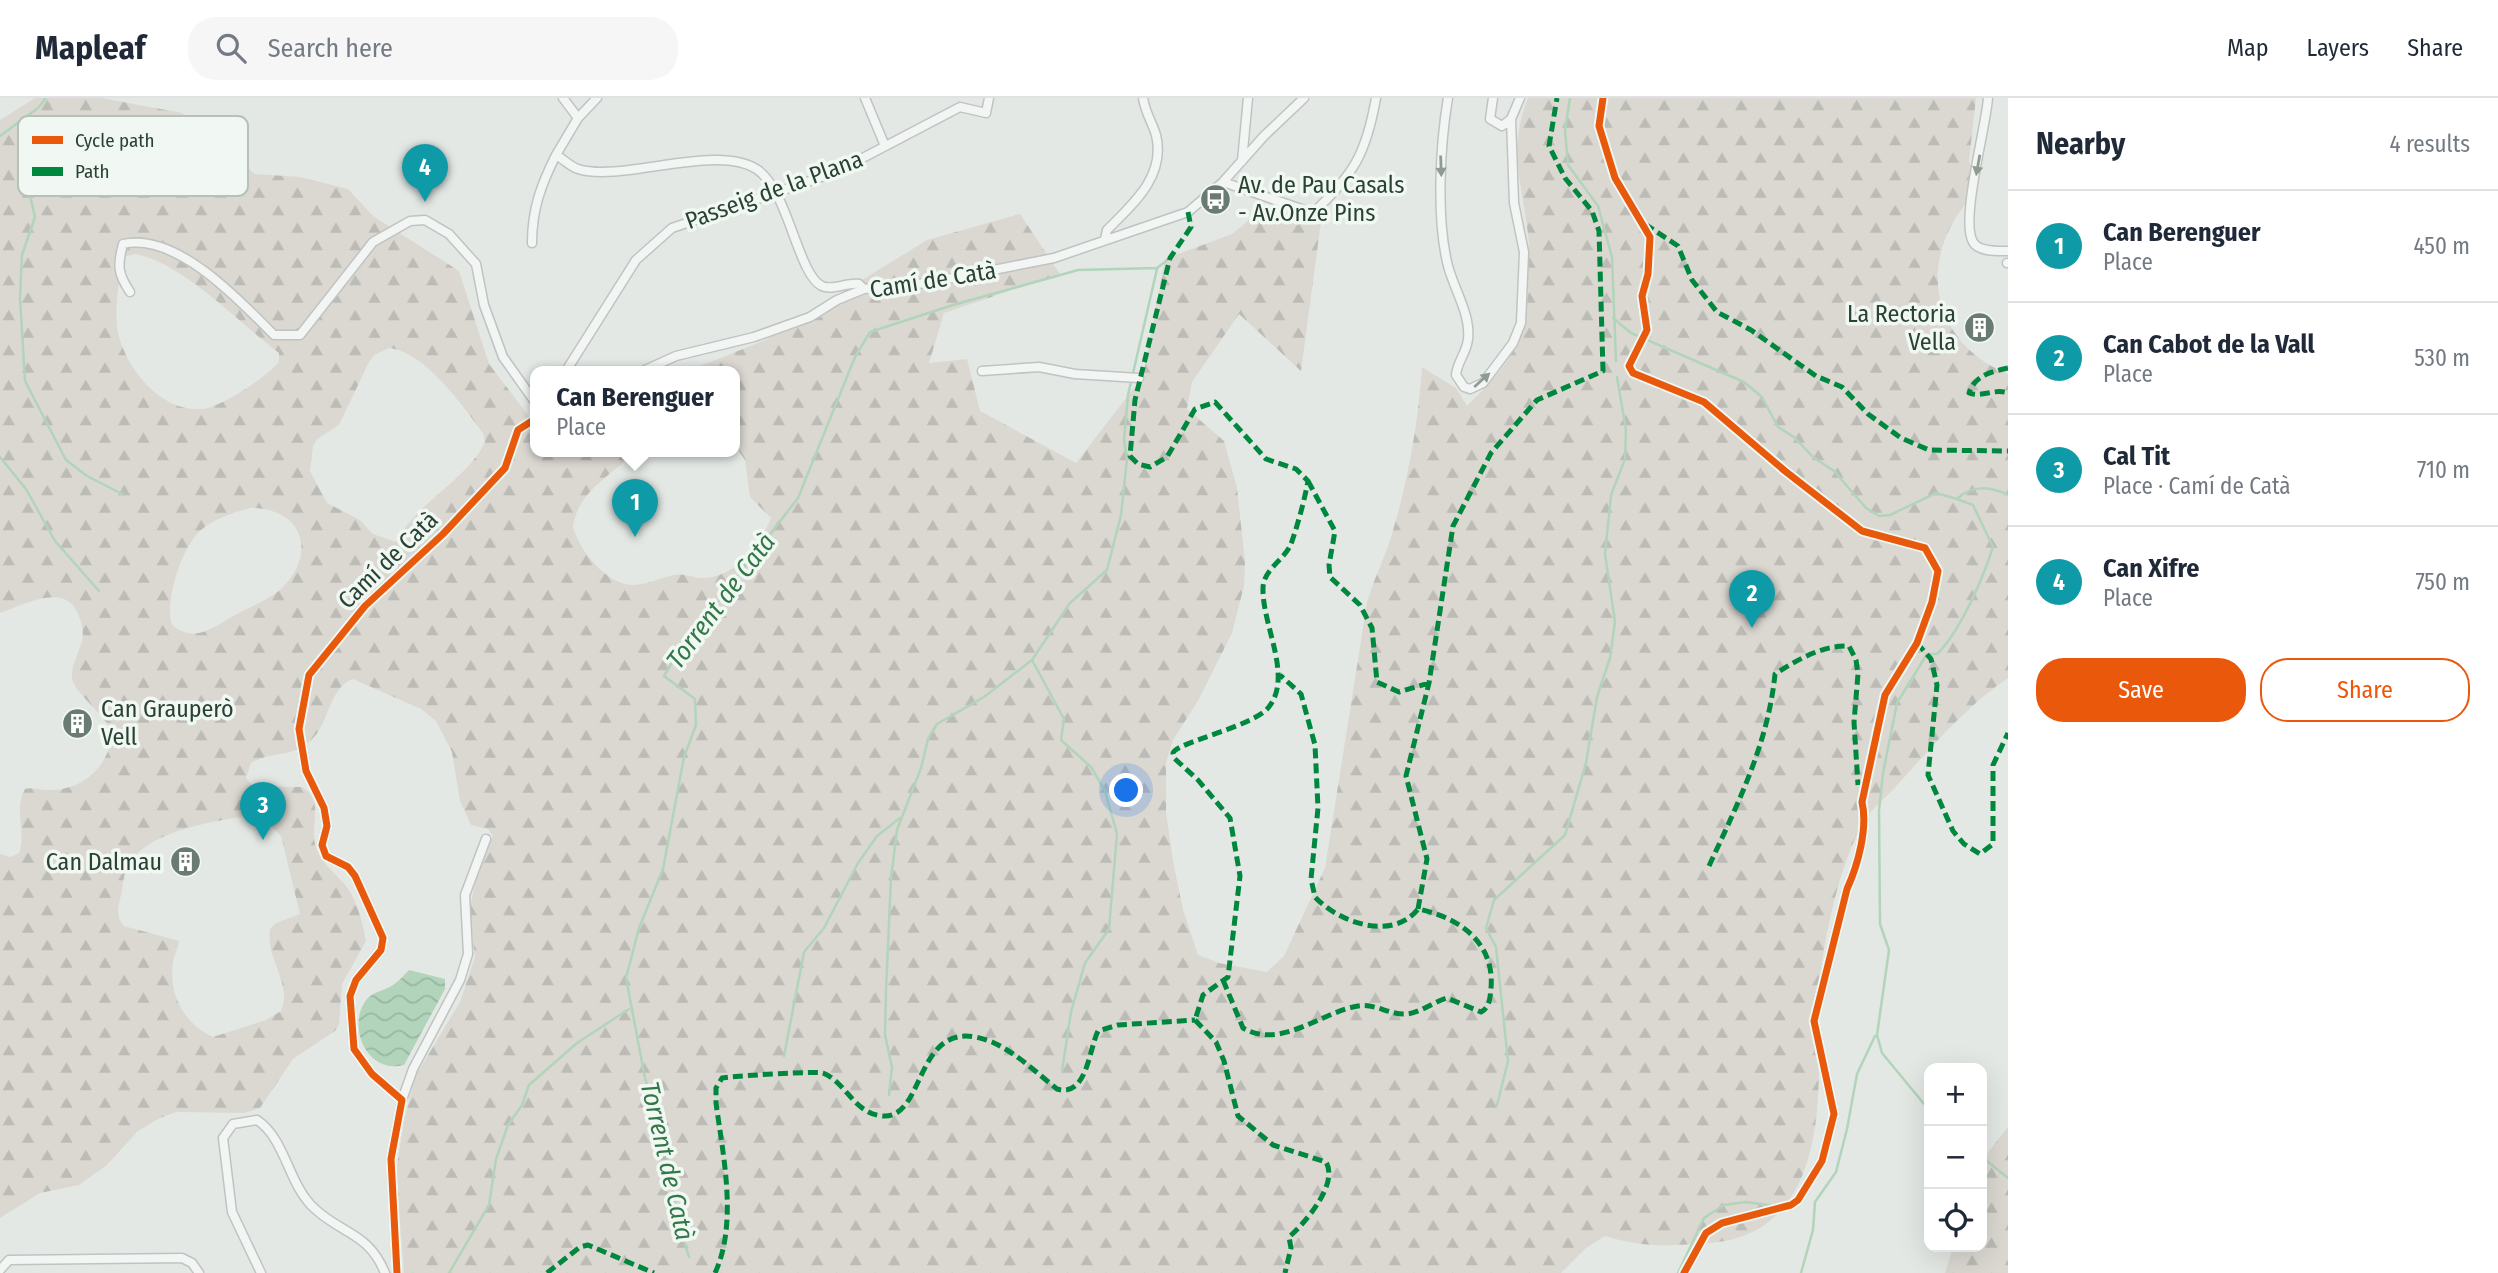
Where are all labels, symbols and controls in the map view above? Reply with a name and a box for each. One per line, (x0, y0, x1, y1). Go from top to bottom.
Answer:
search box (188, 17, 678, 80)
text: Mapleaf (35, 28, 146, 68)
icon: search (212, 29, 250, 67)
text: Search here (268, 33, 393, 64)
text: Map (2227, 34, 2269, 62)
text: Layers (2307, 34, 2369, 62)
text: Share (2407, 34, 2463, 62)
legend (18, 116, 248, 196)
text: Nearby (2036, 126, 2125, 162)
text: Cycle path (75, 129, 154, 152)
text: 4 results (2389, 130, 2470, 158)
pin: 4 (402, 144, 448, 202)
street label: Passeig de la Plana (682, 145, 866, 235)
one-way arrow (1436, 155, 1447, 177)
one-way arrow (1972, 155, 1983, 177)
text: Path (75, 160, 110, 183)
place label: Av. de Pau Casals - Av.Onze Pins (1238, 171, 1404, 227)
bus stop icon: Av. de Pau Casals - Av.Onze Pins (1198, 182, 1232, 216)
text: Can Berenguer (2103, 217, 2260, 248)
text: 1 (2054, 232, 2064, 260)
text: 450 m (2413, 232, 2470, 260)
text: Place (2103, 248, 2153, 276)
street label: Camí de Catà (868, 256, 998, 304)
place label: La Rectoria Vella (1847, 300, 1956, 356)
building icon: La Rectoria Vella (1962, 311, 1996, 345)
text: Can Cabot de la Vall (2103, 329, 2315, 360)
text: 2 (2054, 344, 2064, 372)
text: 530 m (2414, 344, 2470, 372)
text: Place (2103, 360, 2153, 388)
popup (530, 366, 740, 457)
one-way arrow (1473, 372, 1491, 388)
text: Can Berenguer (556, 382, 714, 413)
text: Place (556, 413, 606, 441)
text: Cal Tit (2103, 441, 2170, 472)
text: 3 (2054, 456, 2064, 484)
text: 710 m (2417, 456, 2470, 484)
text: Place · Camí de Catà (2103, 472, 2291, 500)
pin: 1 (612, 479, 658, 537)
street label: Camí de Catà (332, 506, 444, 614)
water label: Torrent de Catà (660, 527, 782, 675)
text: Can Xifre (2103, 553, 2199, 584)
text: 4 (2053, 568, 2065, 596)
text: 750 m (2415, 568, 2470, 596)
pin: 2 (1729, 570, 1775, 628)
text: Place (2103, 584, 2153, 612)
button: Save (2036, 658, 2246, 722)
button: Share (2260, 658, 2470, 722)
place label: Can Grauperò Vell (101, 695, 234, 751)
building icon: Can Grauperò Vell (61, 706, 95, 740)
your location (1109, 773, 1143, 807)
pin: 3 (240, 782, 286, 840)
building icon: Can Dalmau (168, 845, 202, 879)
place label: Can Dalmau (46, 848, 162, 876)
map controls (1924, 1063, 1987, 1252)
button: + (1924, 1063, 1987, 1126)
water label: Torrent de Catà (634, 1079, 700, 1243)
button: − (1924, 1126, 1987, 1189)
button: locate (1924, 1189, 1987, 1252)

